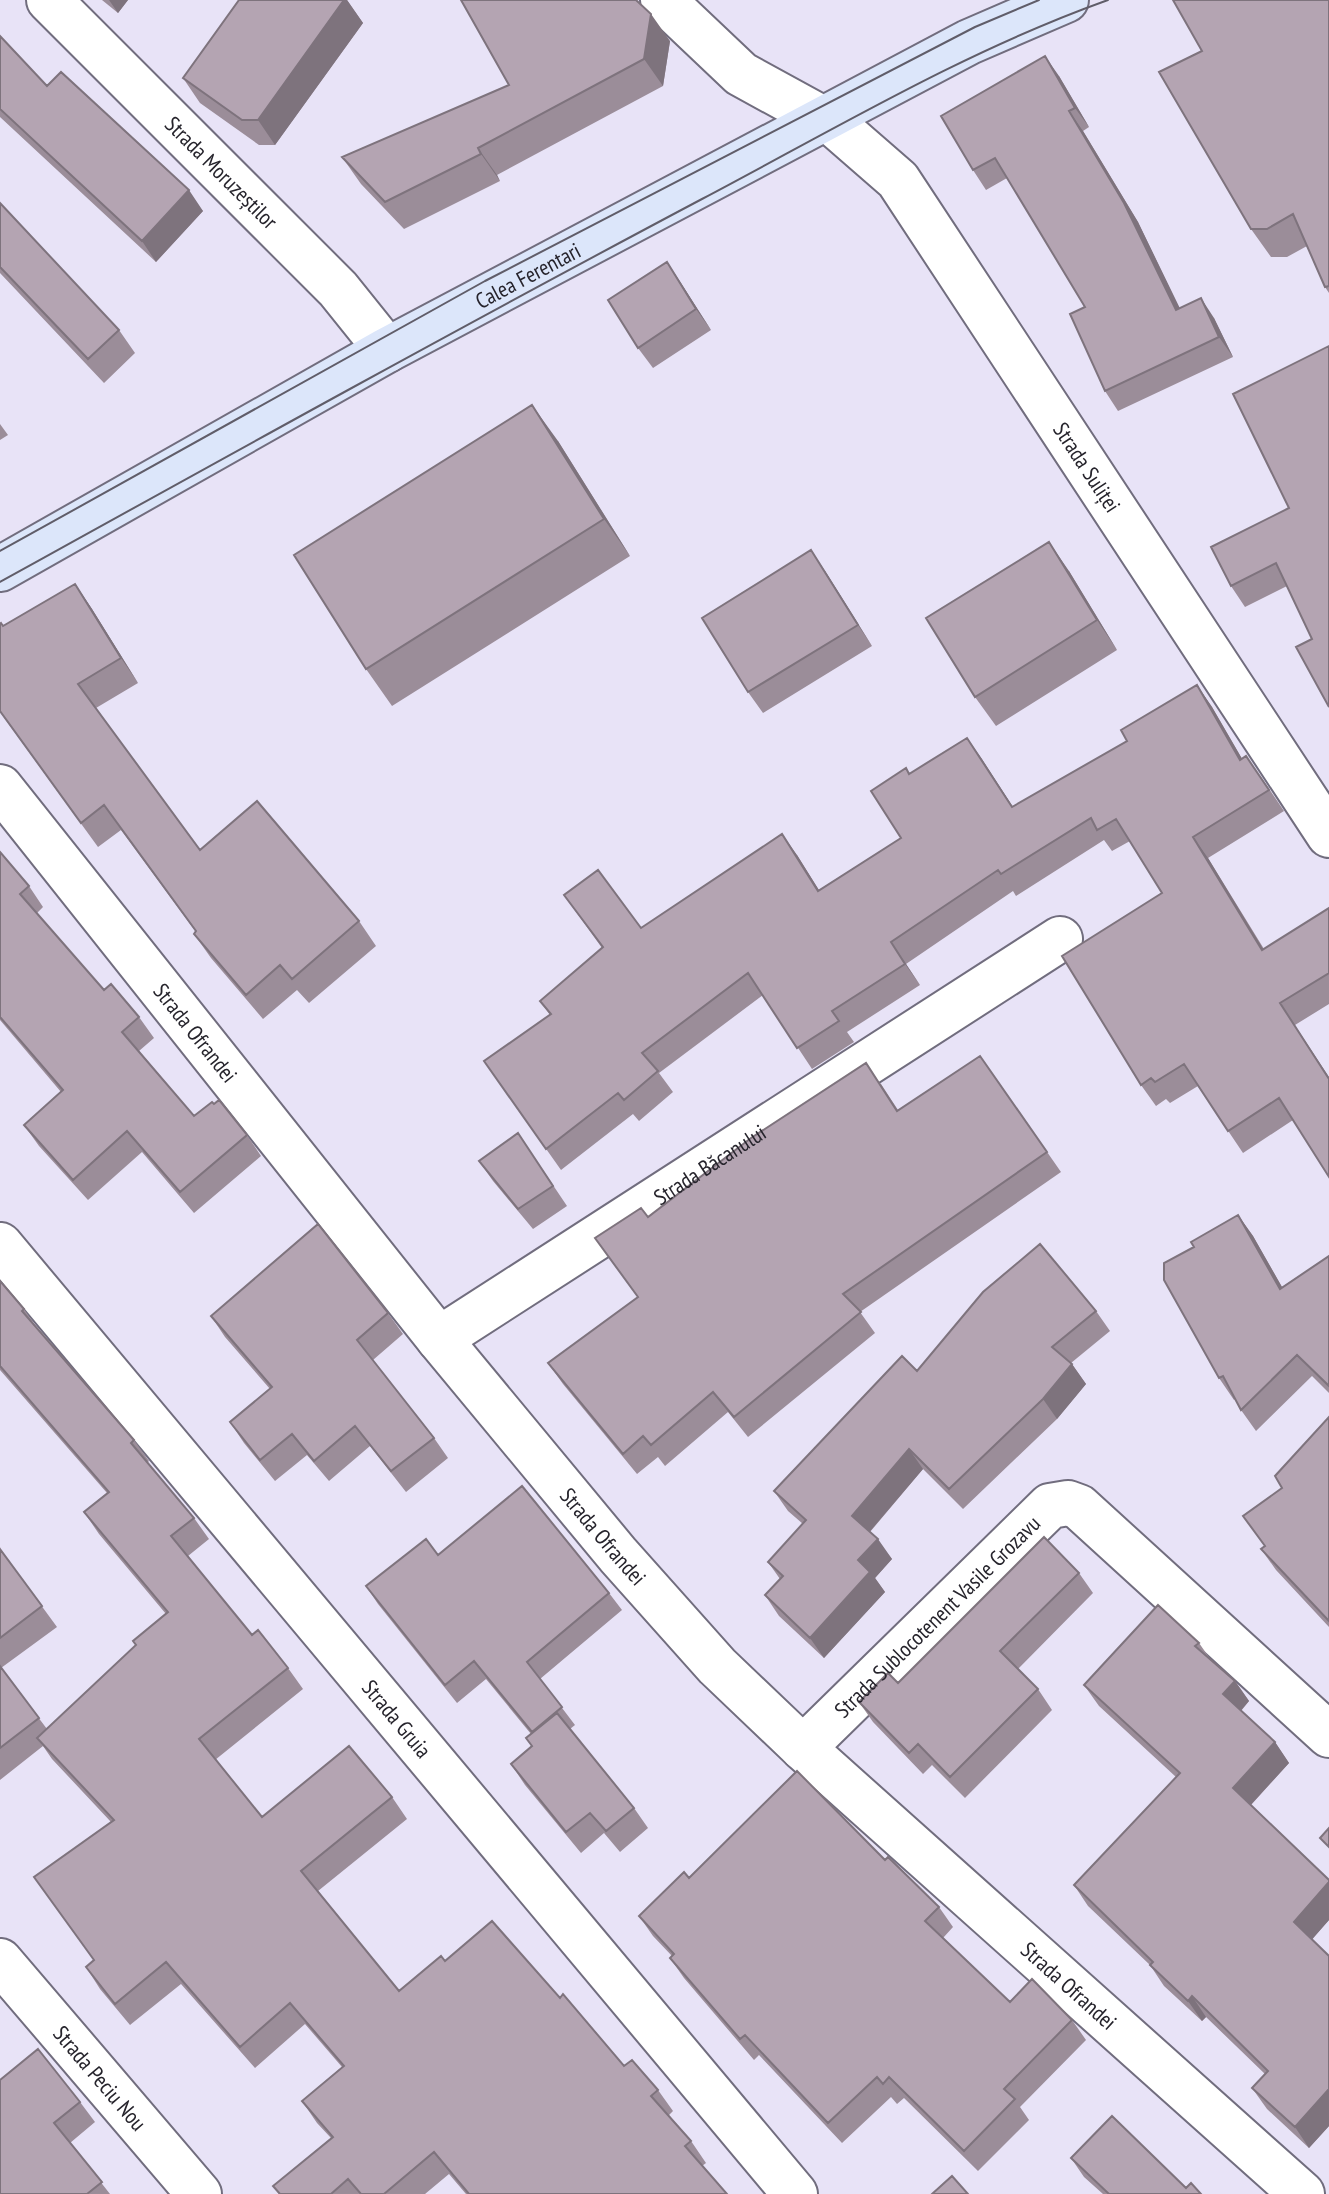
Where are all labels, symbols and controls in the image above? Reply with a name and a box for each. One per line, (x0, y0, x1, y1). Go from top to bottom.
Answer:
street label: Strada Moruzeștilor (159, 110, 284, 235)
street label: Calea Ferentari (470, 236, 585, 315)
street label: Strada Suliței (1047, 417, 1127, 518)
street label: Strada Ofrandei (147, 977, 243, 1088)
street label: Strada Băcanului (648, 1118, 771, 1211)
street label: Strada Ofrandei (554, 1482, 652, 1591)
street label: Strada Sublocotenent Vasile Grozavu (828, 1509, 1046, 1723)
street label: Strada Gruia (356, 1674, 438, 1764)
street label: Strada Ofrandei (1015, 1936, 1123, 2036)
street label: Strada Peciu Nou (47, 2020, 153, 2136)

